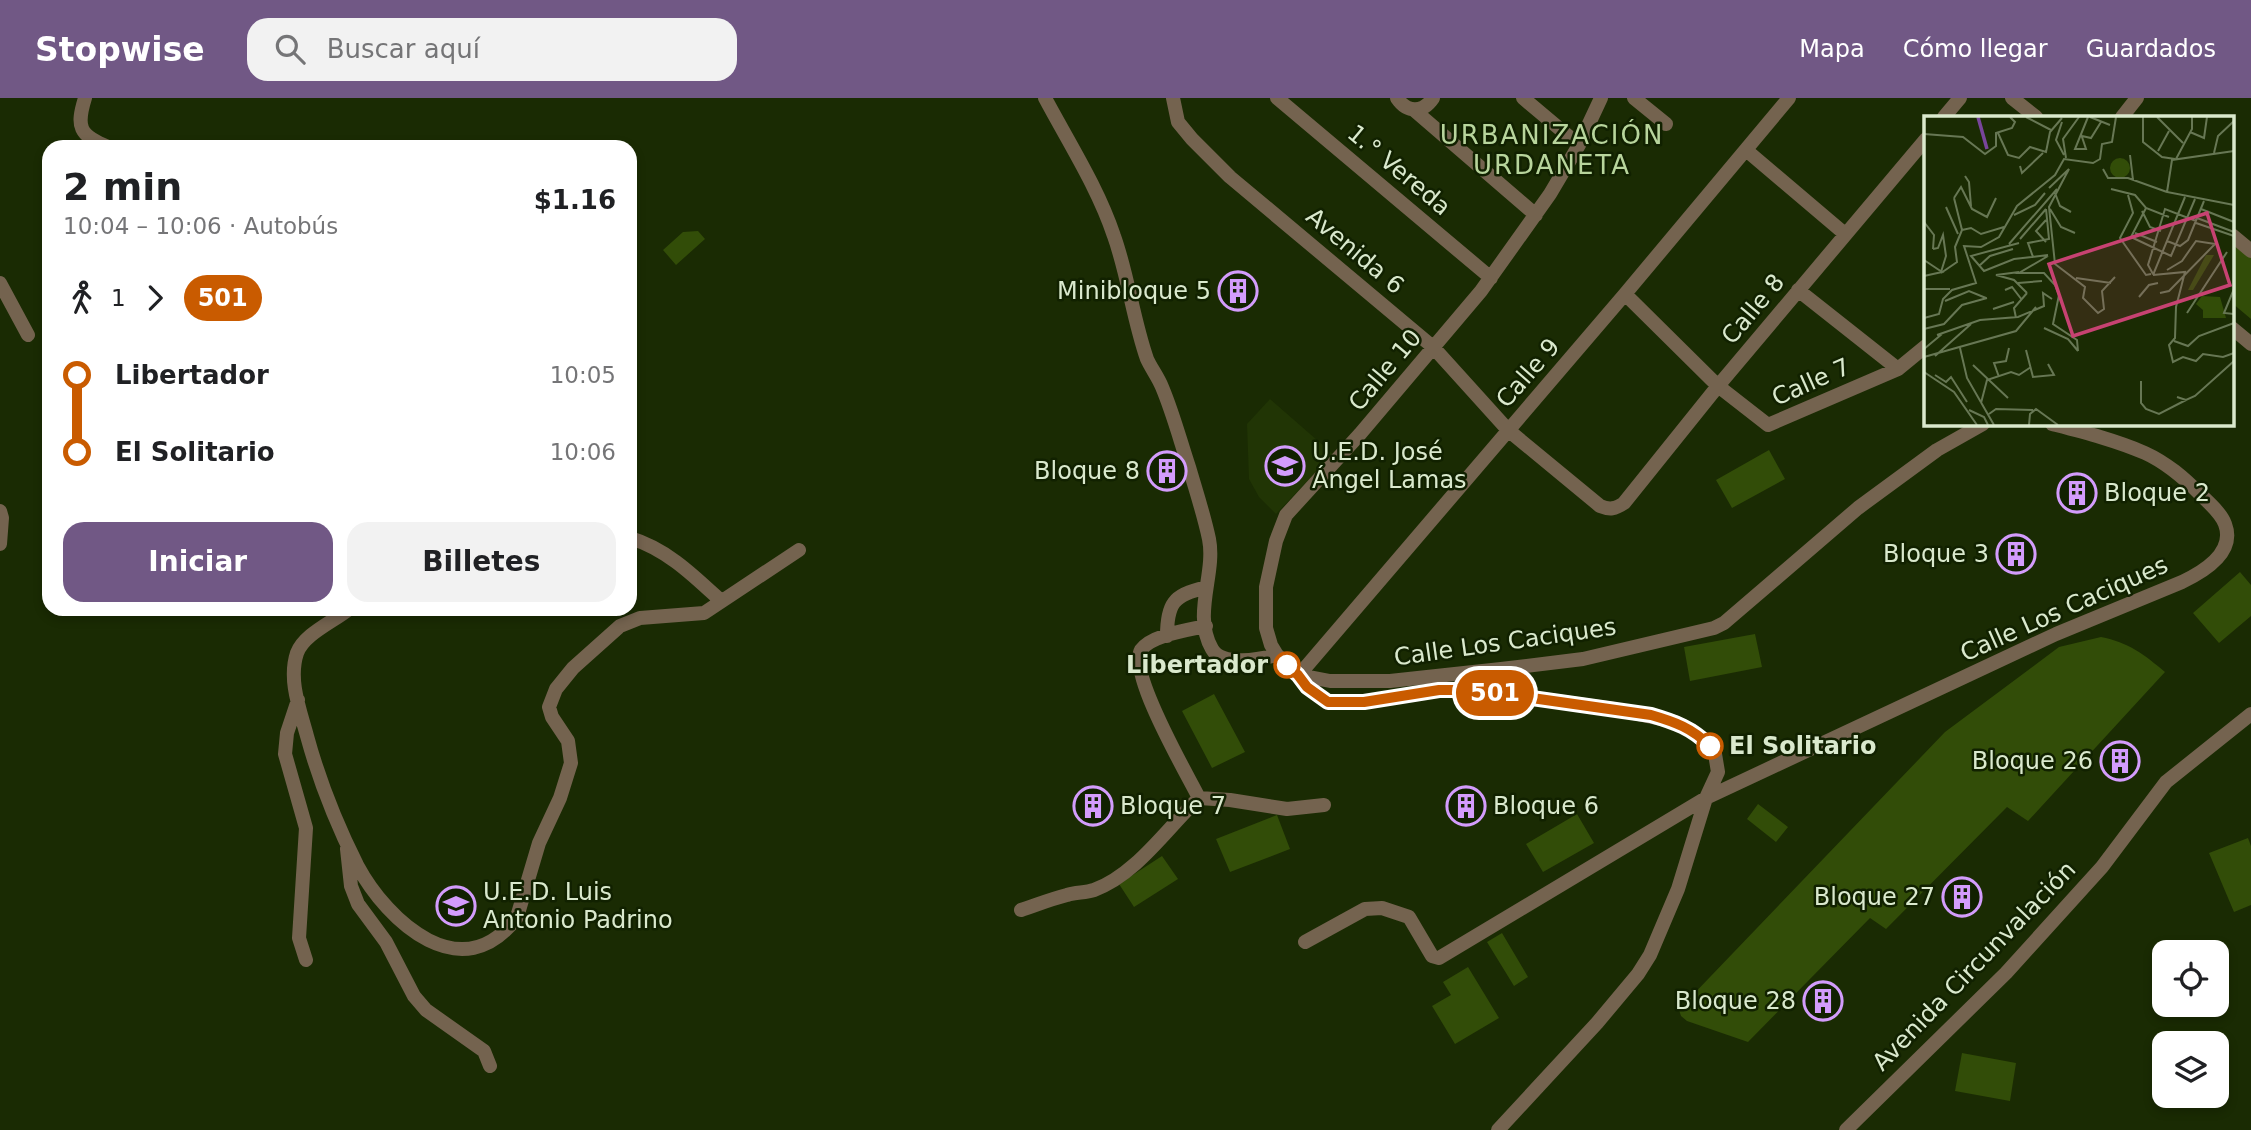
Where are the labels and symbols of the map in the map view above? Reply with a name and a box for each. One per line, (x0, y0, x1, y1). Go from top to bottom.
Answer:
inset map (1924, 116, 2234, 425)
street label: 1.° Vereda (1342, 119, 1456, 221)
district label: URBANIZACIÓN URDANETA (1440, 119, 1664, 180)
street label: Avenida 6 (1301, 202, 1409, 300)
street label: Calle 8 (1716, 268, 1790, 350)
building icon: Minibloque 5 (1217, 270, 1259, 312)
place label: Minibloque 5 (1057, 277, 1211, 305)
street label: Calle 10 (1343, 324, 1427, 416)
street label: Calle 9 (1490, 333, 1566, 413)
street label: Calle 7 (1768, 352, 1854, 412)
place label: U.E.D. José Ángel Lamas (1312, 438, 1467, 494)
school or university icon: U.E.D. José Ángel Lamas (1264, 445, 1306, 487)
building icon: Bloque 8 (1146, 450, 1188, 492)
place label: Bloque 8 (1034, 457, 1140, 485)
building icon: Bloque 2 (2056, 472, 2098, 514)
place label: Bloque 2 (2104, 479, 2210, 507)
building icon: Bloque 3 (1995, 533, 2037, 575)
place label: Bloque 3 (1883, 540, 1989, 568)
street label: Calle Los Caciques (1956, 551, 2172, 667)
street label: Calle Los Caciques (1392, 613, 1618, 671)
place label: Libertador (1126, 651, 1268, 679)
marker: Libertador (1274, 652, 1300, 678)
line badge: 501 (1455, 670, 1535, 716)
place label: El Solitario (1729, 732, 1876, 760)
marker: El Solitario (1697, 733, 1723, 759)
building icon: Bloque 26 (2099, 740, 2141, 782)
place label: Bloque 26 (1972, 747, 2093, 775)
building icon: Bloque 7 (1072, 785, 1114, 827)
building icon: Bloque 6 (1445, 785, 1487, 827)
place label: Bloque 7 (1120, 792, 1226, 820)
place label: Bloque 6 (1493, 792, 1599, 820)
street label: Avenida Circunvalación (1867, 856, 2081, 1076)
building icon: Bloque 27 (1941, 876, 1983, 918)
place label: U.E.D. Luis Antonio Padrino (483, 878, 673, 934)
place label: Bloque 27 (1814, 883, 1935, 911)
school or university icon: U.E.D. Luis Antonio Padrino (435, 885, 477, 927)
building icon: Bloque 28 (1802, 980, 1844, 1022)
place label: Bloque 28 (1675, 987, 1796, 1015)

